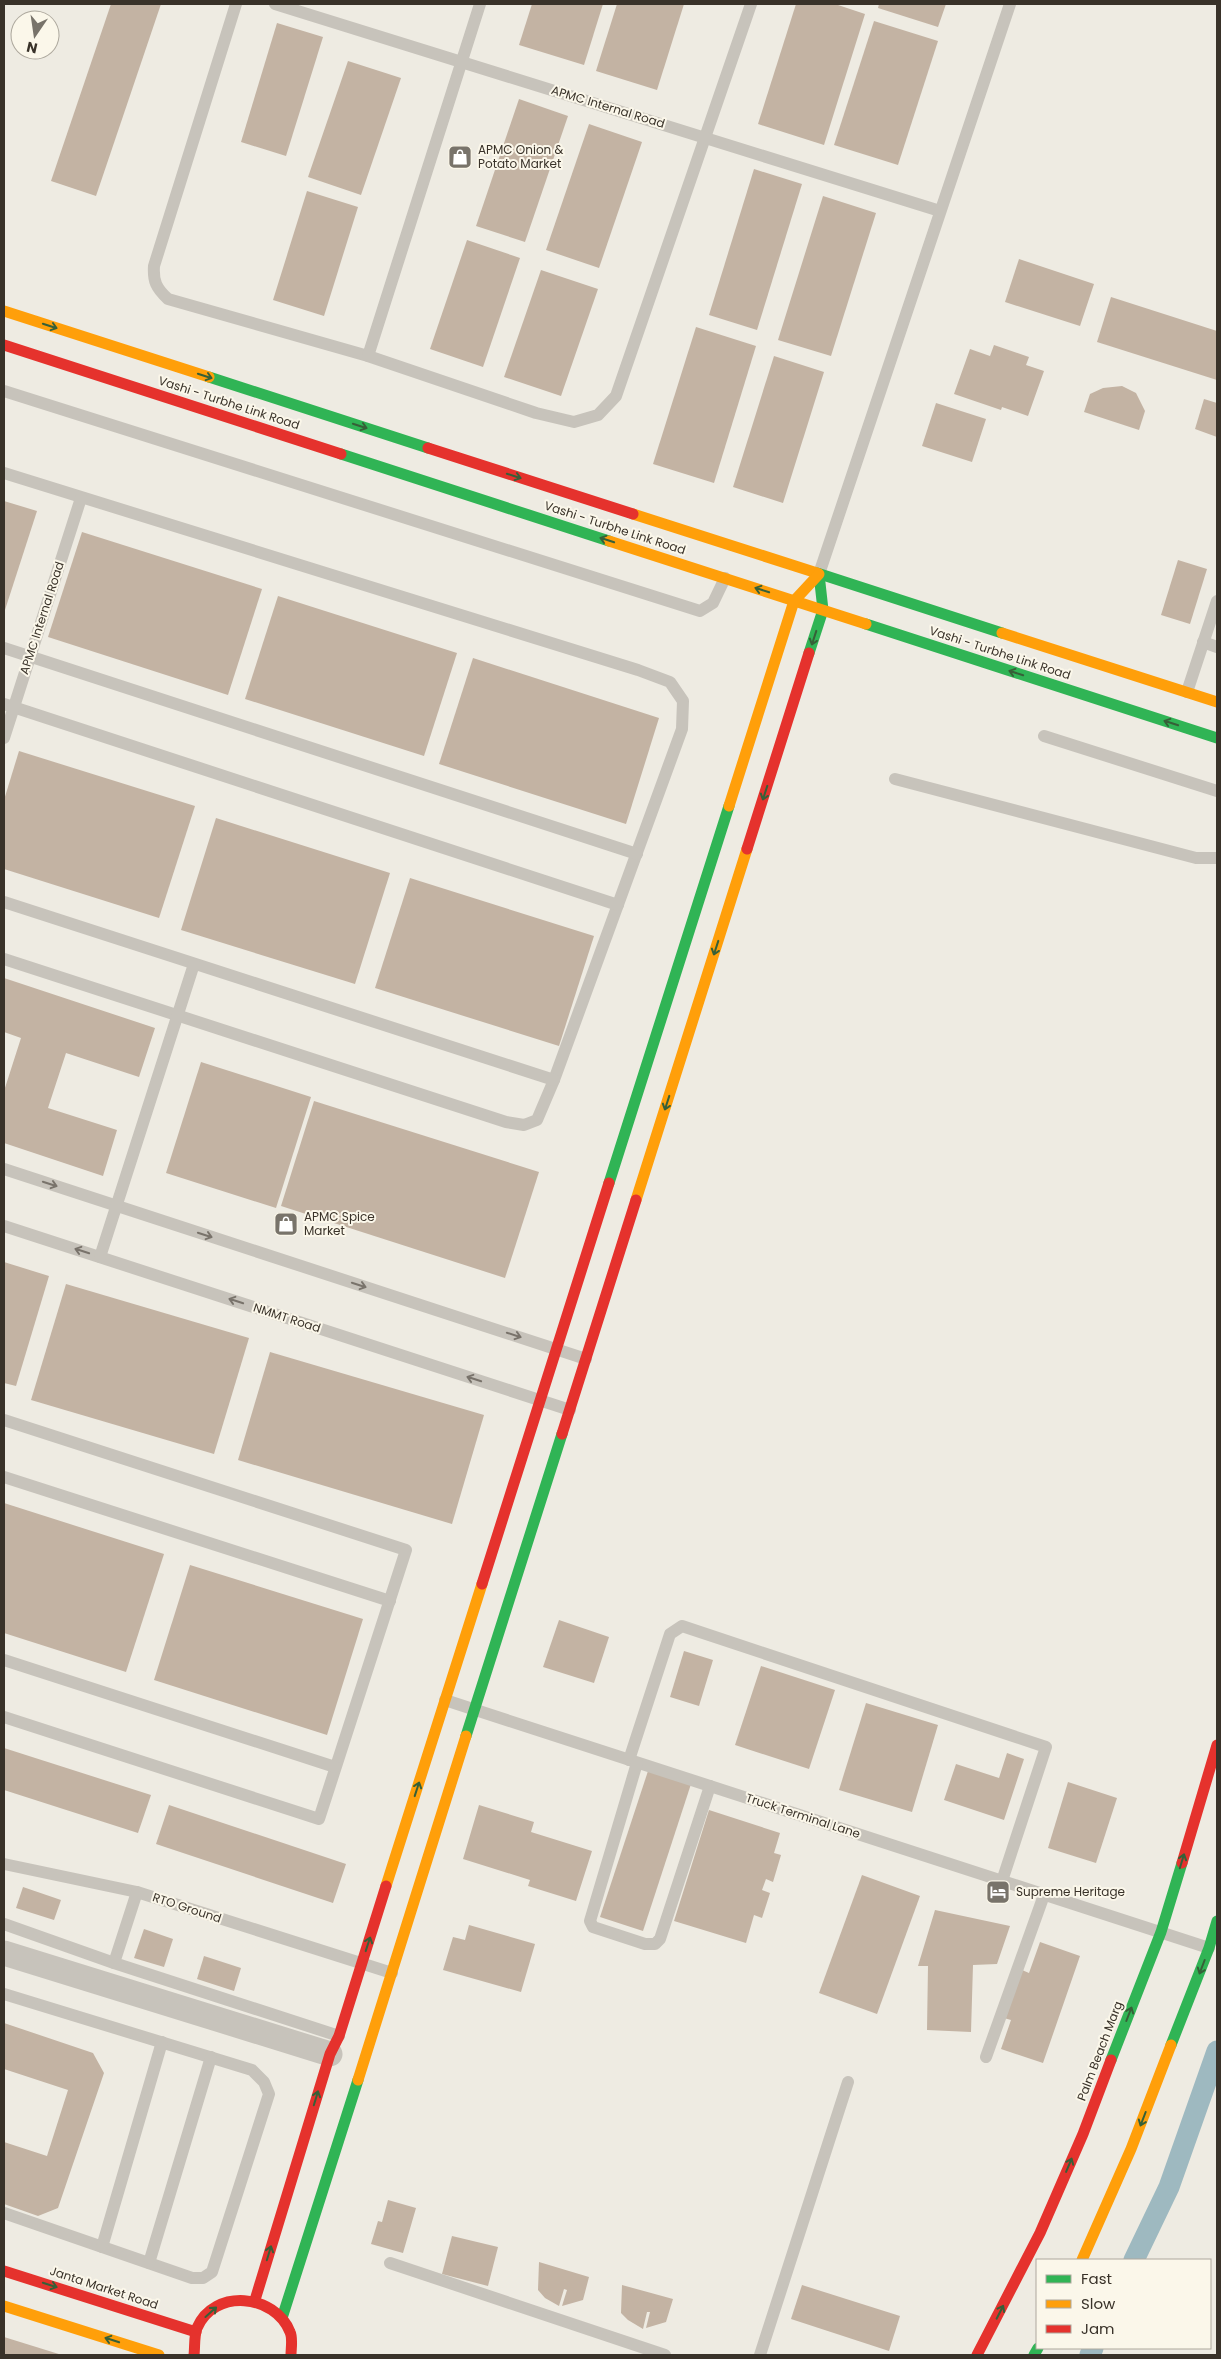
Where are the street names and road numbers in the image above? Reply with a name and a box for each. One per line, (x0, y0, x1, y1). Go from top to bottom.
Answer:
street label: APMC Internal Road (549, 81, 667, 132)
street label: Vashi - Turbhe Link Road (156, 372, 302, 433)
street label: Vashi - Turbhe Link Road (542, 497, 688, 558)
street label: APMC Internal Road (15, 559, 68, 677)
street label: Vashi - Turbhe Link Road (927, 622, 1073, 683)
street label: NMMT Road (251, 1299, 323, 1336)
street label: Truck Terminal Lane (744, 1789, 863, 1842)
street label: RTO Ground (151, 1888, 224, 1927)
street label: Palm Beach Marg (1073, 1998, 1126, 2103)
street label: Janta Market Road (48, 2262, 161, 2313)

